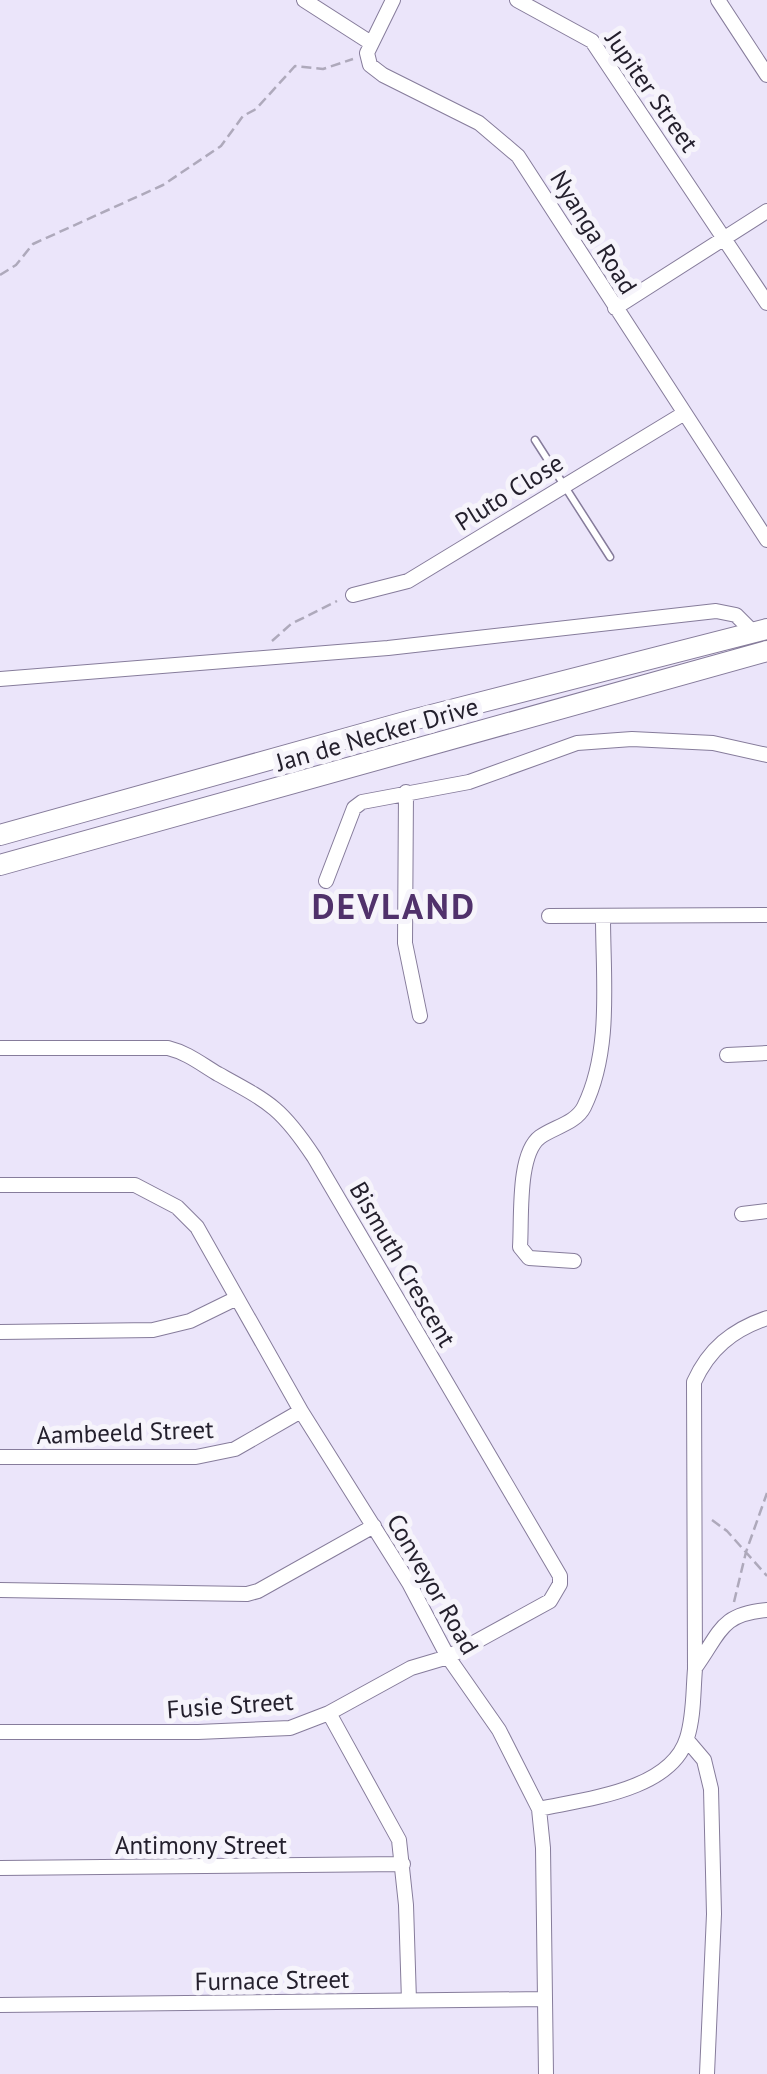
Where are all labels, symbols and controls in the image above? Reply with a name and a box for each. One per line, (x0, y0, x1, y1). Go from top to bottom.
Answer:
street label: Jupiter Street (598, 23, 706, 158)
street label: Nyanga Road (543, 164, 645, 300)
street label: Pluto Close (449, 446, 569, 538)
street label: Jan de Necker Drive (271, 690, 482, 778)
district label: DEVLAND (312, 883, 476, 929)
street label: Bismuth Crescent (343, 1176, 464, 1353)
street label: Aambeeld Street (36, 1413, 215, 1451)
street label: Conveyor Road (380, 1508, 486, 1660)
street label: Fusie Street (166, 1685, 295, 1725)
street label: Antimony Street (115, 1829, 288, 1861)
street label: Furnace Street (194, 1963, 350, 1997)

